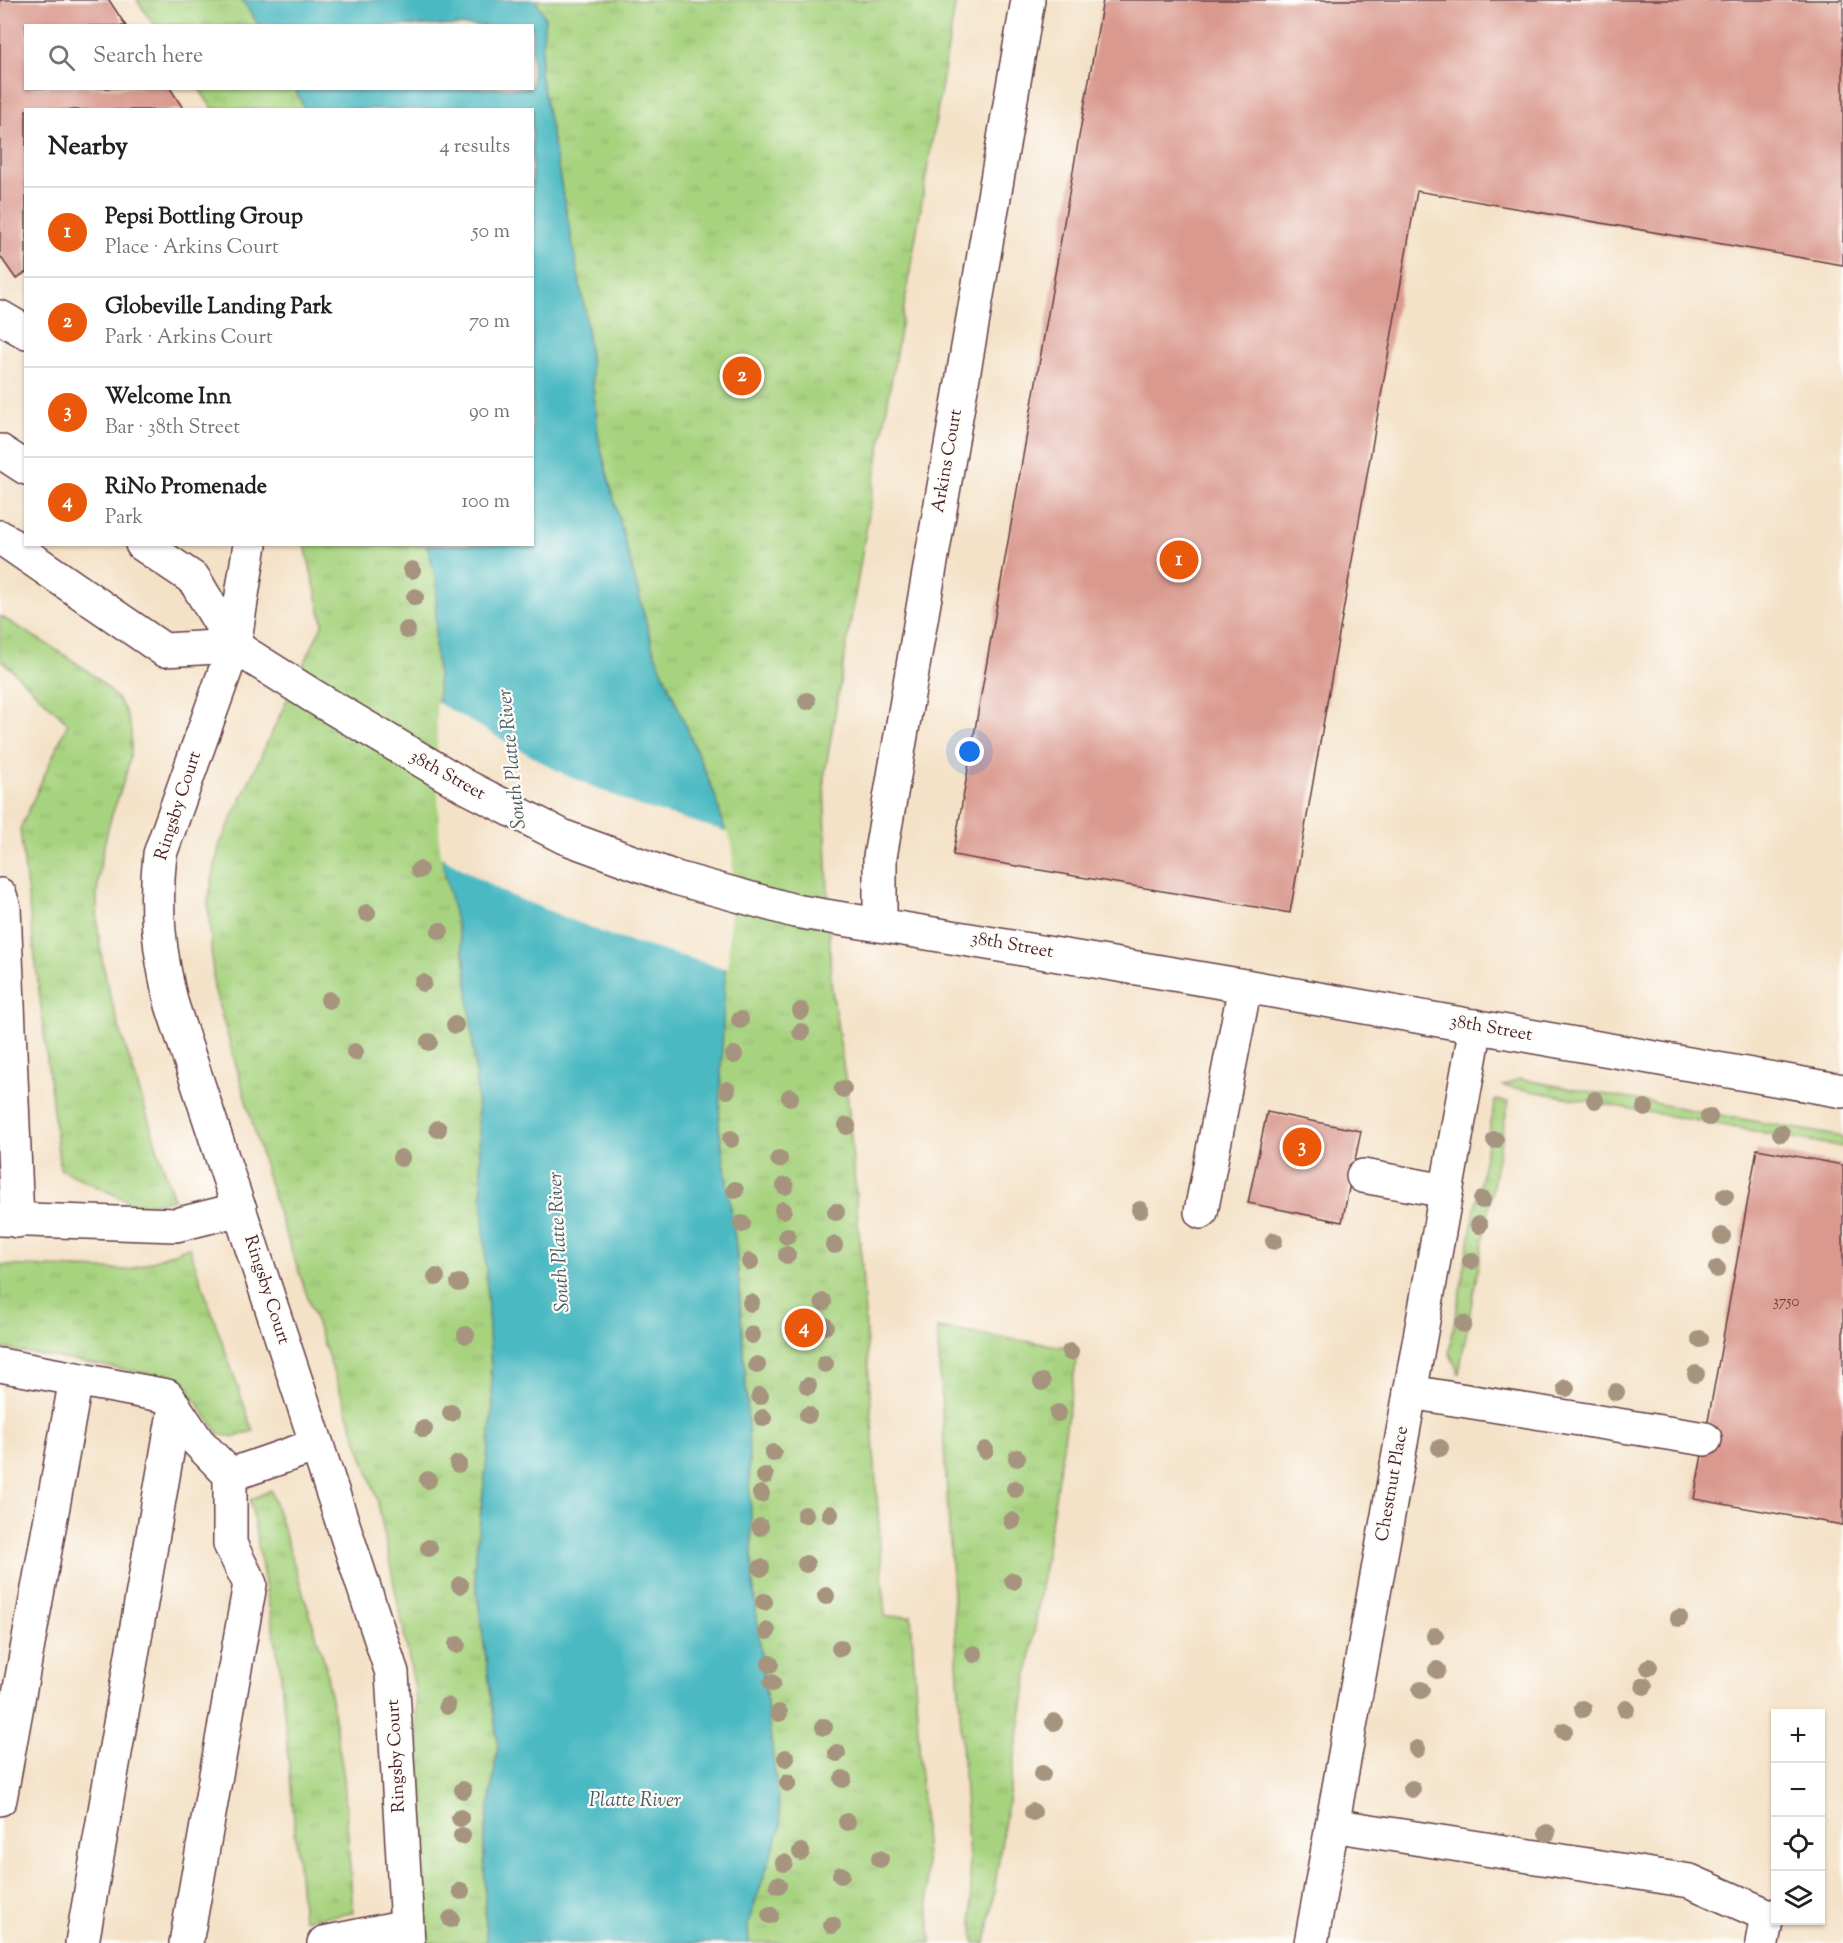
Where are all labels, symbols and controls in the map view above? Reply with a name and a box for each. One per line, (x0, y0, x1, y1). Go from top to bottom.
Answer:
search box (24, 24, 534, 90)
icon: search (45, 41, 78, 74)
text: Search here (93, 41, 203, 73)
text: Nearby (48, 129, 128, 166)
text: 4 results (439, 133, 510, 162)
text: Pepsi Bottling Group (105, 202, 303, 234)
text: 1 (64, 218, 71, 247)
text: 50 m (472, 218, 510, 247)
text: Place · Arkins Court (105, 234, 279, 263)
text: Globeville Landing Park (105, 292, 333, 324)
text: 2 (63, 308, 72, 337)
text: 70 m (469, 308, 510, 337)
text: Park · Arkins Court (105, 324, 273, 353)
pin: 2 (722, 354, 762, 398)
text: Welcome Inn (105, 382, 231, 414)
text: 3 (63, 398, 72, 427)
text: 90 m (469, 398, 510, 427)
street label: Arkins Court (926, 407, 970, 515)
text: Bar · 38th Street (105, 414, 240, 443)
text: RiNo Promenade (105, 472, 267, 504)
text: 4 (62, 488, 73, 517)
text: 100 m (461, 488, 510, 517)
text: Park (105, 504, 143, 533)
pin: 1 (1160, 538, 1198, 582)
water label: South Platte River (491, 687, 535, 831)
your location (955, 737, 984, 766)
street label: 38th Street (404, 744, 490, 808)
street label: Ringsby Court (149, 748, 209, 864)
street label: 38th Street (969, 926, 1055, 966)
street label: 38th Street (1448, 1009, 1534, 1049)
pin: 3 (1282, 1124, 1322, 1170)
water label: South Platte River (542, 1171, 578, 1313)
street label: Ringsby Court (236, 1232, 296, 1348)
house number: 3750 (1773, 1292, 1799, 1313)
pin: 4 (784, 1306, 824, 1350)
street label: Chestnut Place (1370, 1424, 1416, 1544)
street label: Ringsby Court (381, 1699, 413, 1813)
map controls (1771, 1709, 1825, 1925)
button: + (1771, 1709, 1825, 1763)
button: − (1771, 1763, 1825, 1817)
water label: Platte River (589, 1787, 681, 1816)
button: locate (1771, 1817, 1825, 1871)
button: layers (1771, 1871, 1825, 1925)

